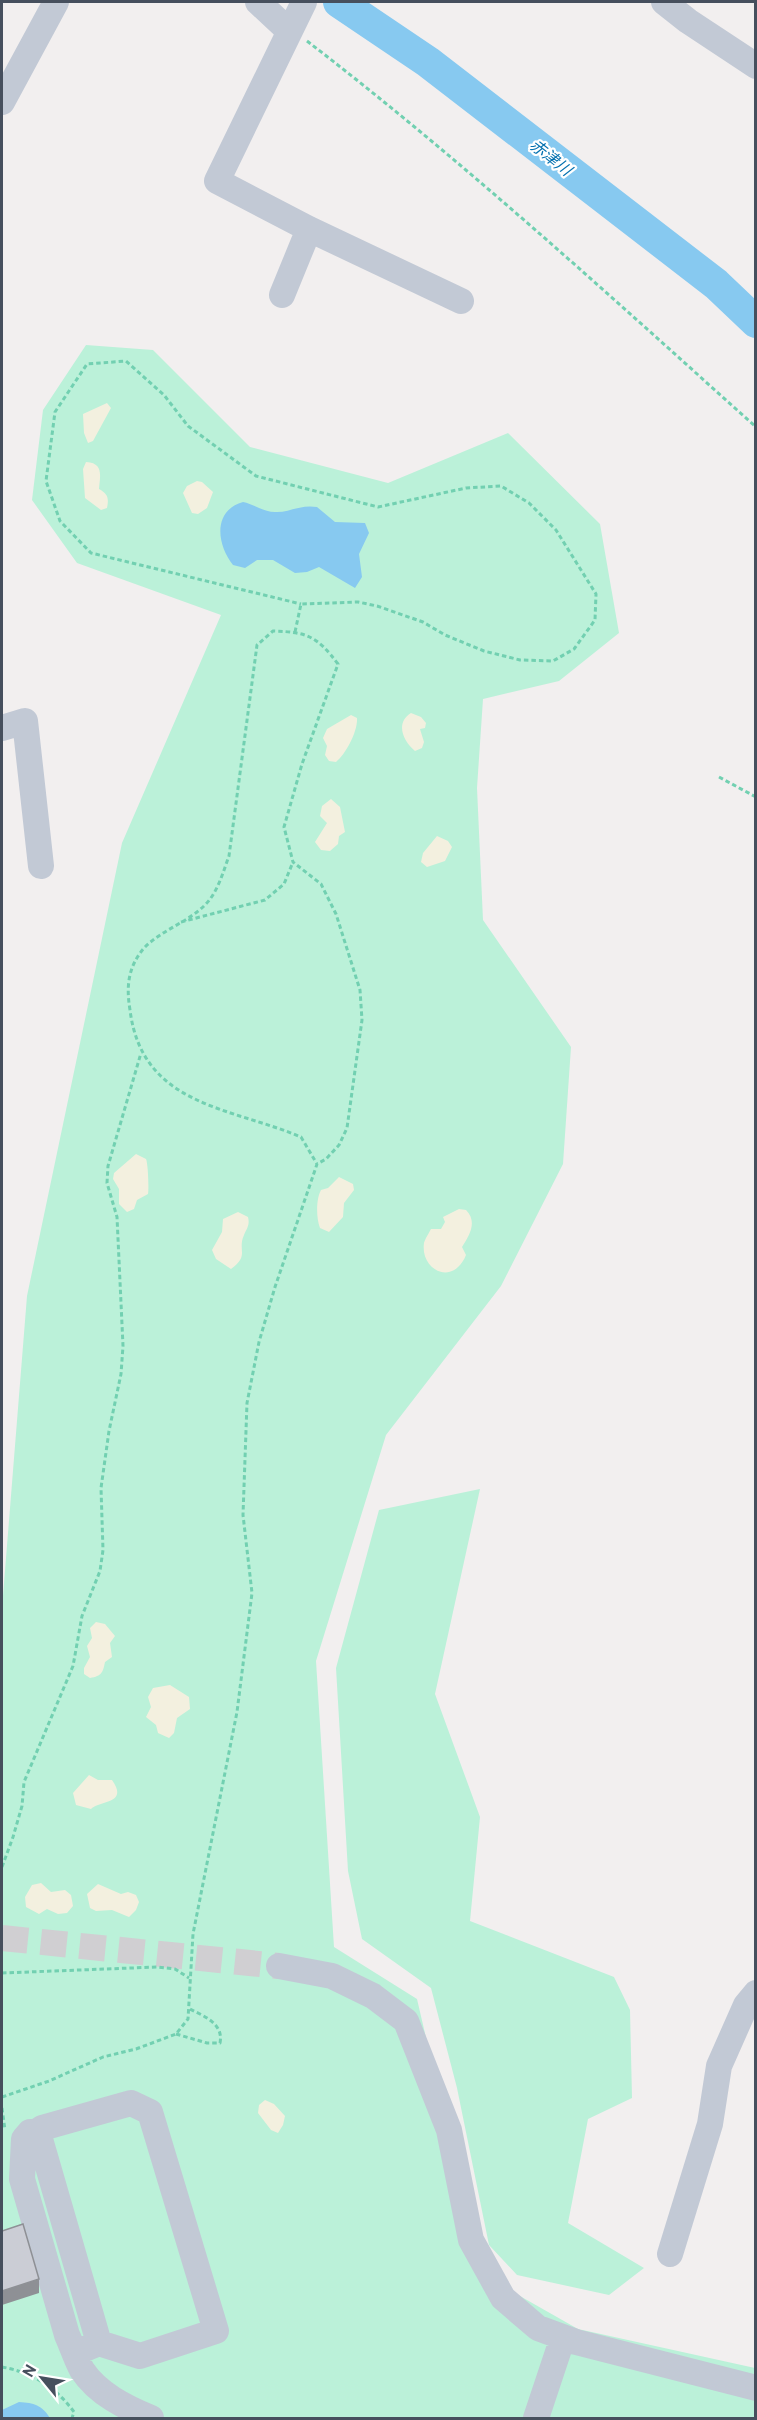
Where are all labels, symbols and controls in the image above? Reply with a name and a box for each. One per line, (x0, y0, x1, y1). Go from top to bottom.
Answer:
water label: 赤津川 (525, 136, 576, 182)
north arrow (12, 2348, 72, 2408)
text: N (19, 2362, 42, 2381)

